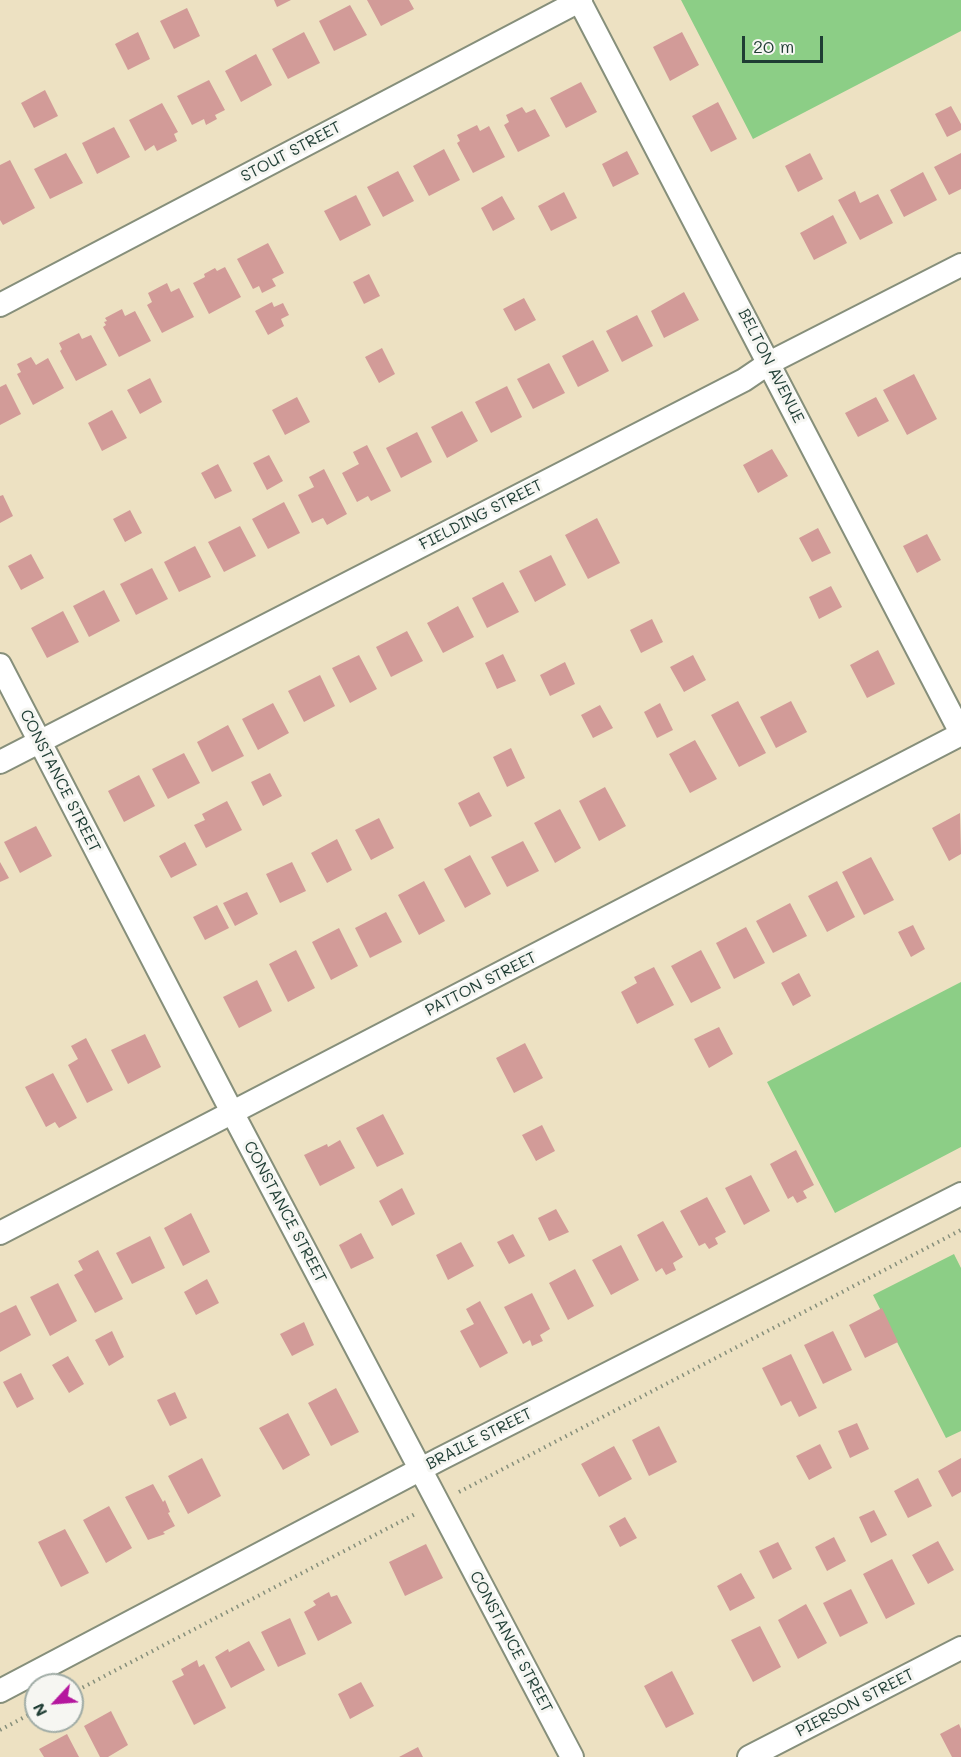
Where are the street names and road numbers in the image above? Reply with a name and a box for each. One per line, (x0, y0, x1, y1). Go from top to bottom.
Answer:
street label: STOUT STREET (238, 118, 344, 186)
street label: BELTON AVENUE (734, 306, 808, 426)
street label: FIELDING STREET (416, 476, 546, 554)
street label: CONSTANCE STREET (16, 706, 104, 856)
street label: PATTON STREET (422, 948, 540, 1020)
street label: CONSTANCE STREET (239, 1138, 331, 1286)
street label: BRAILE STREET (423, 1404, 535, 1474)
street label: CONSTANCE STREET (465, 1568, 557, 1716)
street label: PIERSON STREET (793, 1665, 917, 1741)

